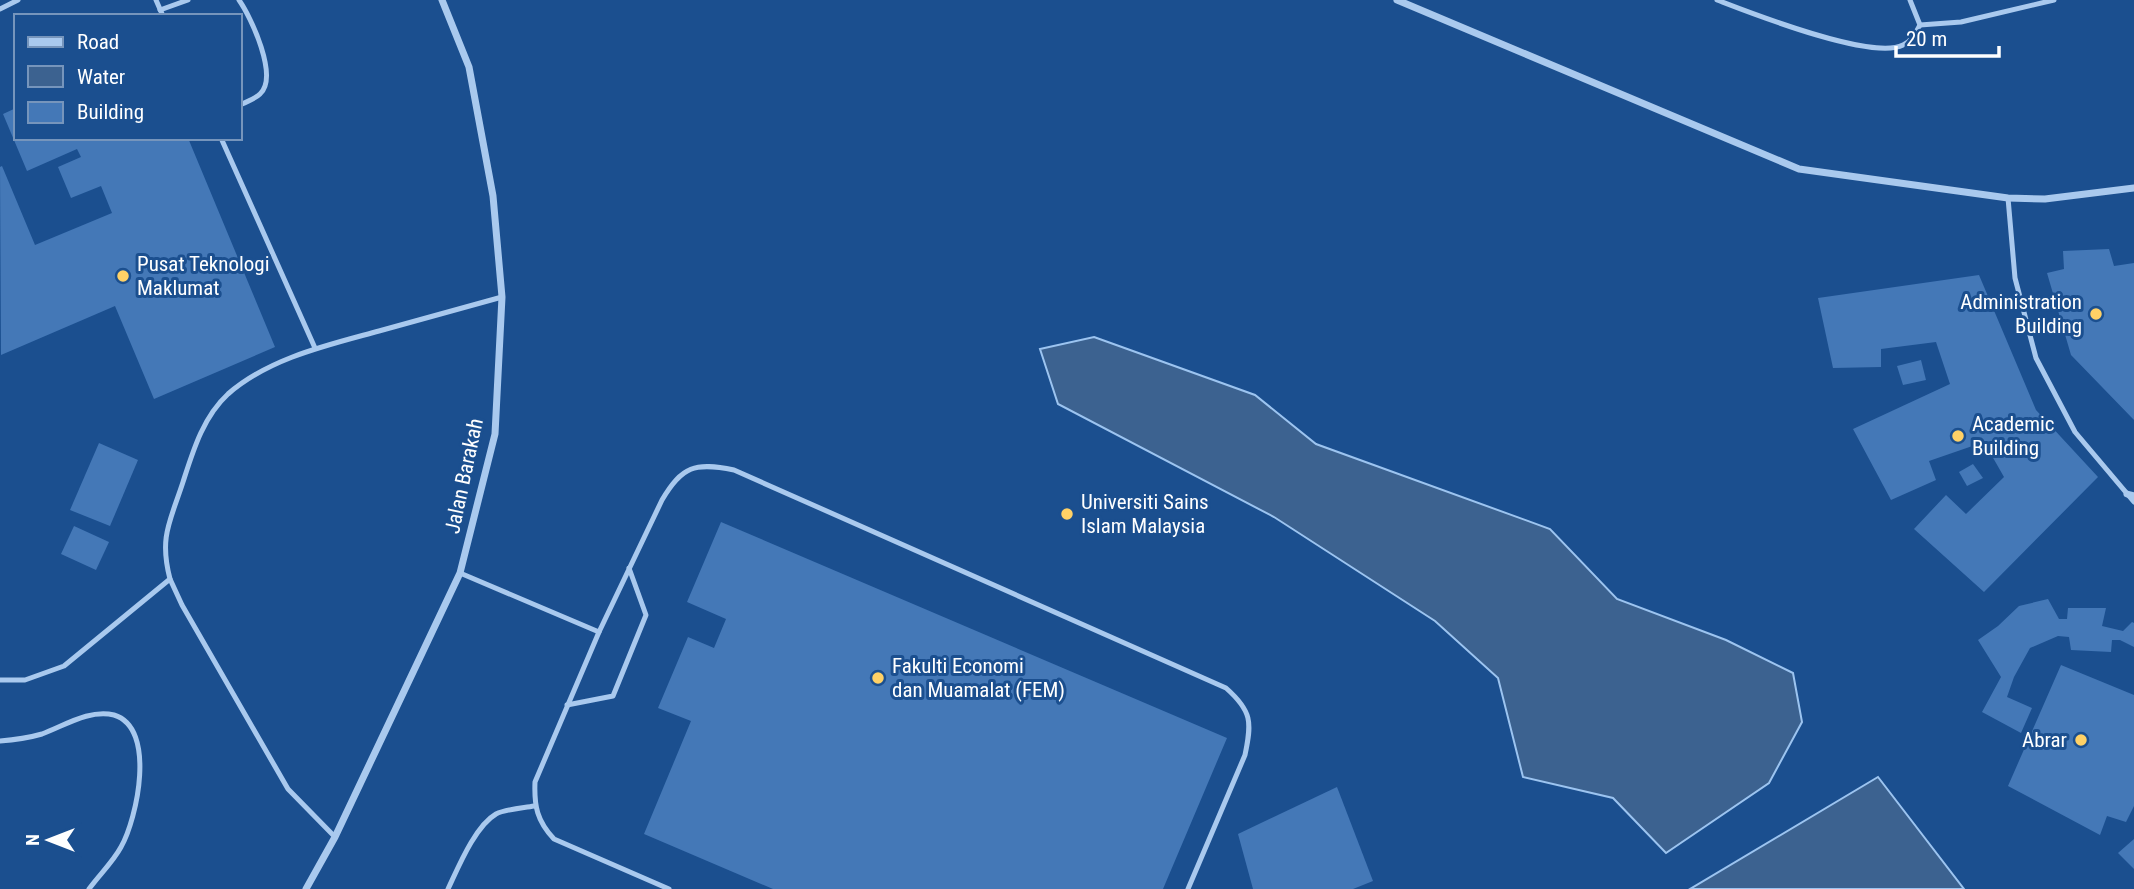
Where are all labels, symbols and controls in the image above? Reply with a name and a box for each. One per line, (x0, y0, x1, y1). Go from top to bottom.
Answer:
legend (14, 14, 242, 140)
scale bar (1896, 14, 1999, 58)
text: 20 m (1906, 27, 1947, 51)
text: Road (77, 30, 119, 54)
text: Water (77, 65, 125, 89)
text: Building (77, 100, 144, 124)
place label: Pusat Teknologi Maklumat (137, 252, 270, 300)
marker: Pusat Teknologi Maklumat (115, 268, 131, 284)
place label: Administration Building (1960, 290, 2082, 338)
marker: Administration Building (2088, 306, 2104, 322)
place label: Academic Building (1972, 412, 2054, 460)
street label: Jalan Barakah (440, 416, 488, 536)
marker: Academic Building (1950, 428, 1966, 444)
place label: Universiti Sains Islam Malaysia (1081, 490, 1209, 538)
marker: Universiti Sains Islam Malaysia (1059, 506, 1075, 522)
place label: Fakulti Economi dan Muamalat (FEM) (892, 654, 1065, 702)
marker: Fakulti Economi dan Muamalat (FEM) (870, 670, 886, 686)
place label: Abrar (2022, 728, 2067, 752)
marker: Abrar (2073, 732, 2089, 748)
north arrow (14, 805, 84, 875)
text: N (21, 834, 44, 846)

